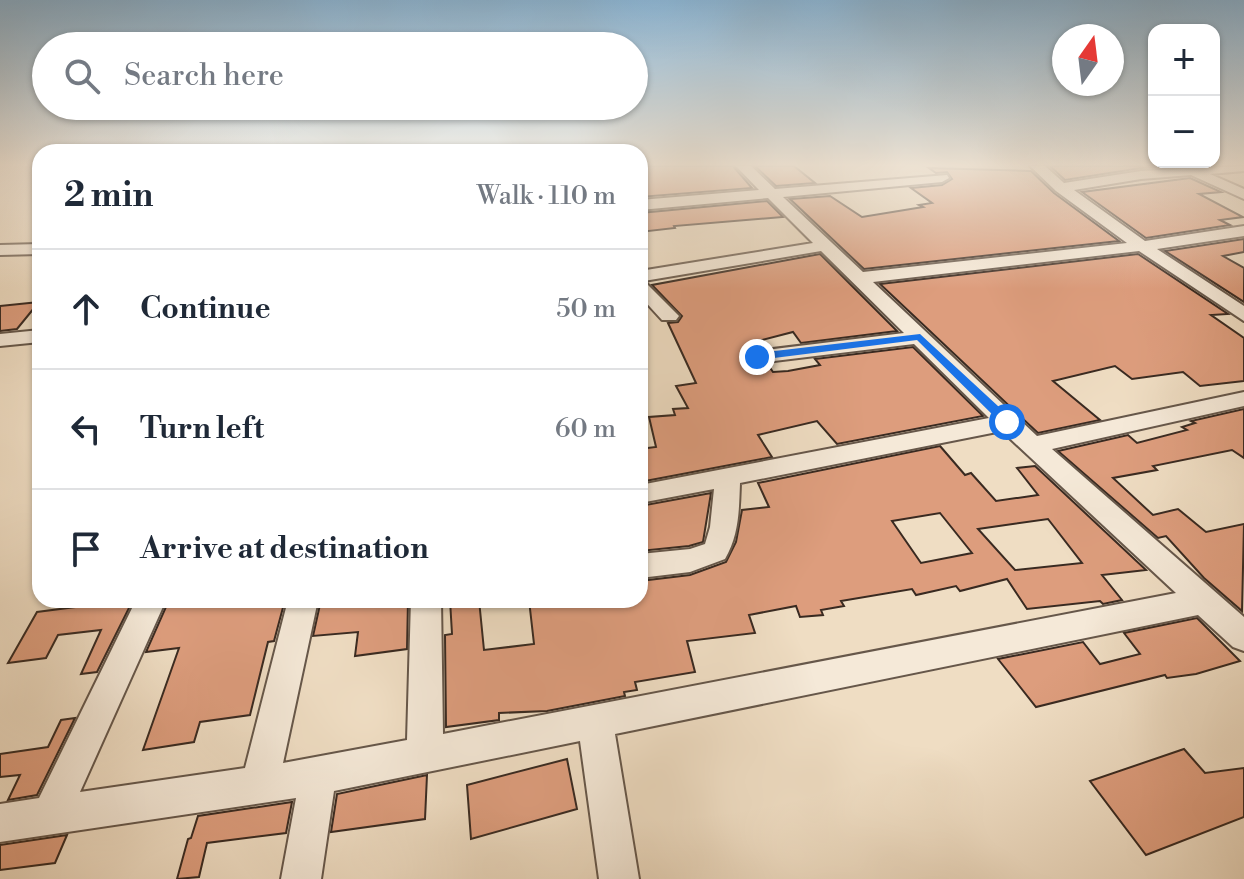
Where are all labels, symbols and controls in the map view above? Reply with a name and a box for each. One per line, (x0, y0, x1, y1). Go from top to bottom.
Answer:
north arrow (1052, 24, 1124, 96)
map controls (1148, 24, 1220, 168)
button: + (1148, 24, 1220, 96)
search box (32, 32, 648, 120)
icon: search (60, 54, 104, 98)
text: Search here (124, 57, 284, 95)
button: − (1148, 96, 1220, 168)
text: 2 min (64, 175, 153, 217)
text: Walk · 110 m (477, 180, 616, 212)
icon: ahead (64, 287, 108, 331)
text: Continue (140, 290, 271, 328)
text: 50 m (556, 293, 616, 325)
route end (739, 339, 775, 375)
route start (989, 404, 1025, 440)
icon: left (64, 407, 108, 451)
text: Turn left (140, 410, 264, 448)
text: 60 m (555, 413, 616, 445)
icon: arrive (64, 527, 108, 571)
text: Arrive at destination (140, 530, 429, 568)

